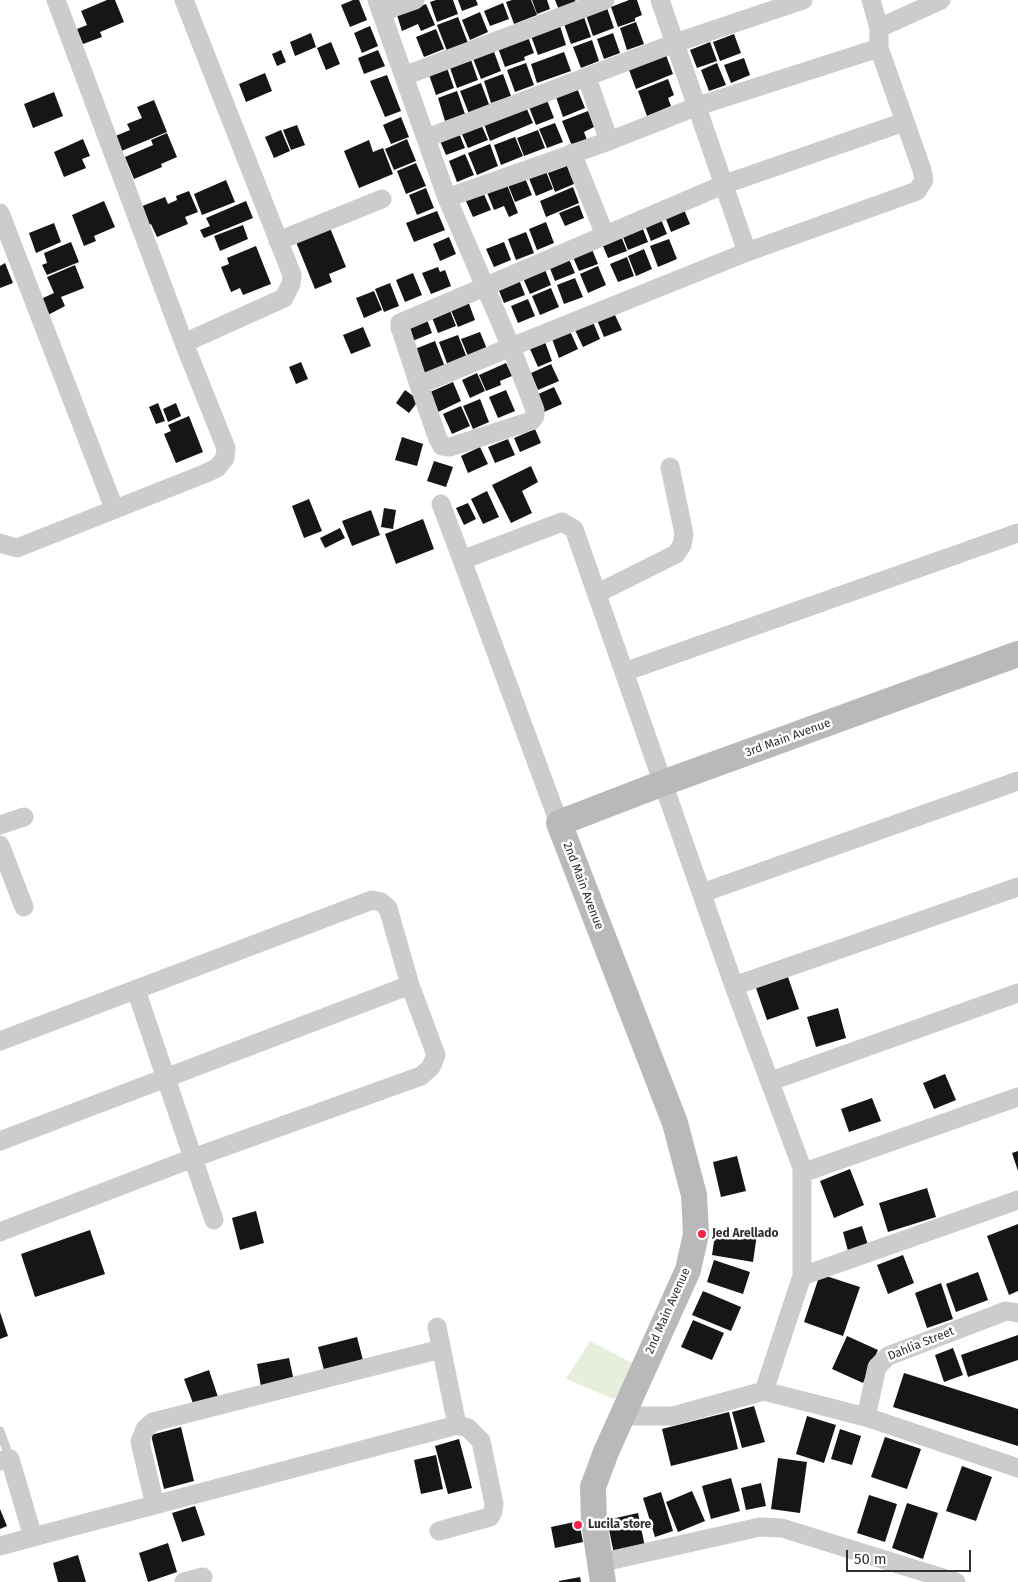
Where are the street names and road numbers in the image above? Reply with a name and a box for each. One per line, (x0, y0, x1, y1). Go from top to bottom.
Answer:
street label: 3rd Main Avenue (743, 716, 833, 760)
street label: 2nd Main Avenue (560, 840, 606, 932)
street label: 2nd Main Avenue (643, 1266, 693, 1356)
street label: Dahlia Street (886, 1324, 956, 1364)

